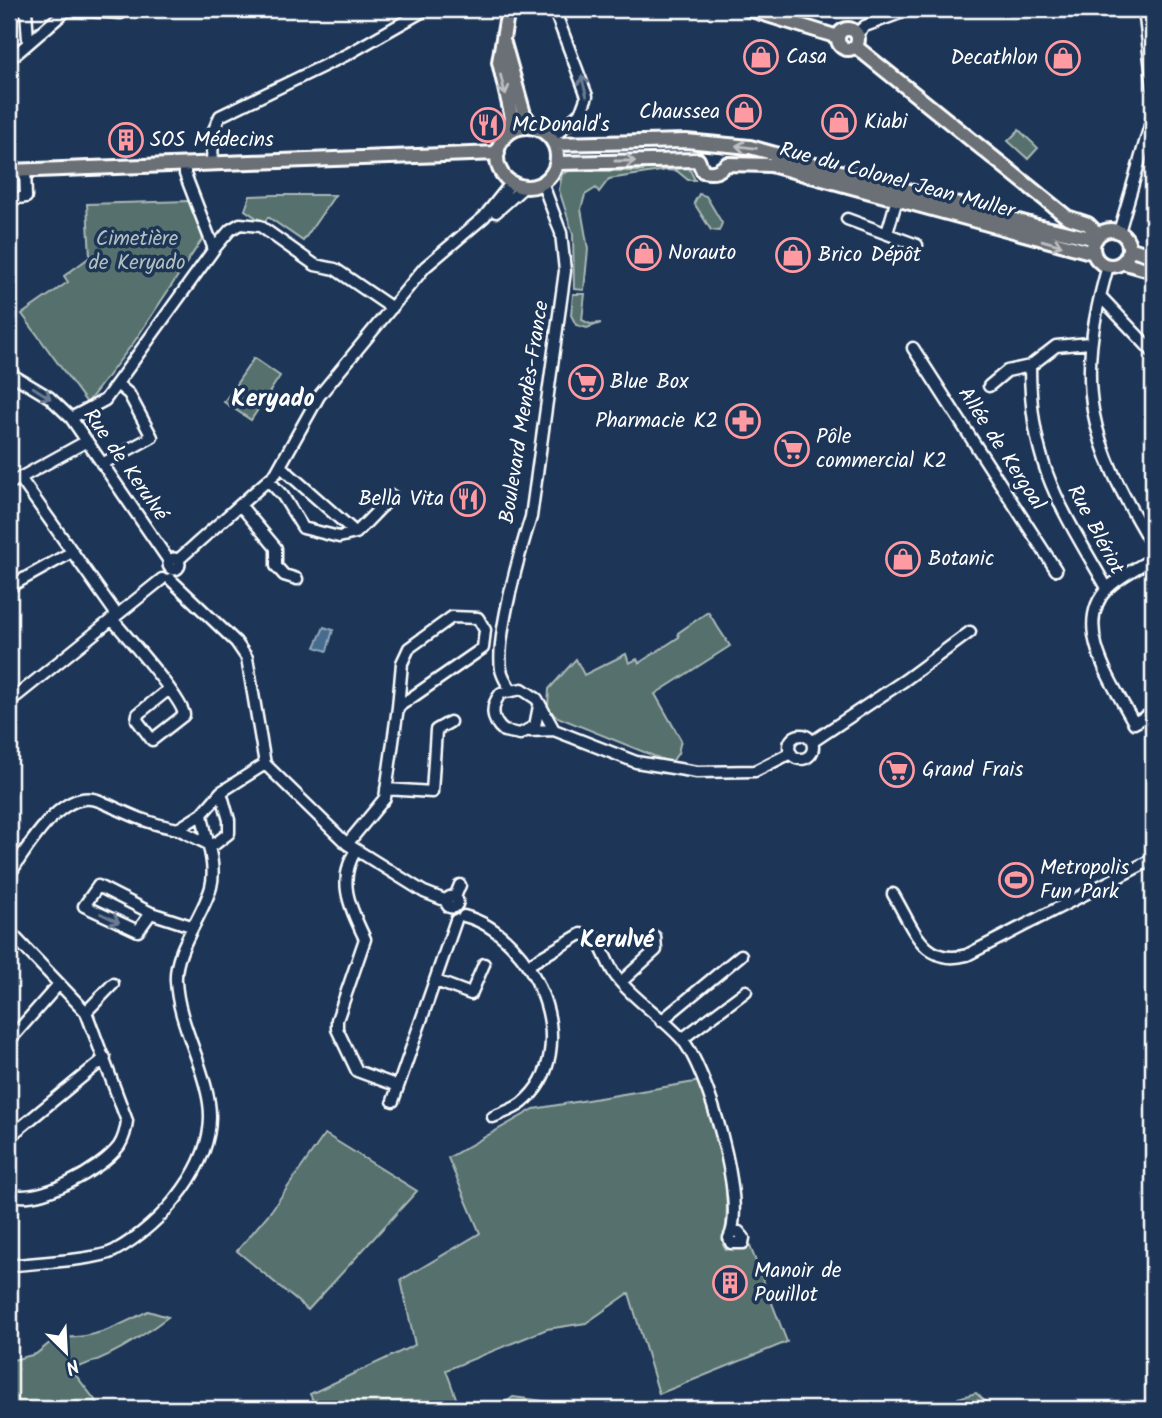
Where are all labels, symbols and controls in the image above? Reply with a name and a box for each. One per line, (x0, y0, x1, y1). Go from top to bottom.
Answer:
shop icon: Casa (742, 38, 780, 76)
shop icon: Decathlon (1044, 39, 1082, 77)
place label: Casa (786, 41, 827, 74)
place label: Decathlon (951, 42, 1038, 75)
one-way arrow (497, 74, 510, 96)
one-way arrow (577, 75, 590, 97)
shop icon: Chaussea (725, 93, 763, 131)
place label: Chaussea (639, 96, 720, 129)
shop icon: Kiabi (820, 103, 858, 141)
restaurant icon: McDonald's (469, 106, 507, 144)
place label: Kiabi (864, 106, 908, 139)
place label: McDonald's (512, 109, 610, 142)
building icon: SOS Médecins (107, 121, 145, 159)
place label: SOS Médecins (150, 124, 274, 157)
street label: Rue du Colonel Jean Muller (776, 134, 1019, 229)
one-way arrow (735, 140, 758, 153)
one-way arrow (613, 154, 636, 168)
park label: Cimetière de Keryado (89, 223, 185, 280)
shop icon: Norauto (625, 234, 663, 272)
shop icon: Brico Dépôt (774, 236, 812, 274)
place label: Norauto (668, 237, 736, 270)
one-way arrow (1041, 238, 1063, 251)
place label: Brico Dépôt (818, 239, 922, 272)
street label: Boulevard Mendès-France (491, 298, 559, 526)
supermarket icon: Blue Box (567, 363, 605, 401)
place label: Blue Box (610, 366, 689, 399)
district label: Keryado (231, 380, 315, 419)
street label: Allée de Kergoal (949, 381, 1053, 517)
one-way arrow (32, 386, 51, 401)
street label: Rue de Kerulvé (74, 402, 176, 529)
pharmacy icon: Pharmacie K2 (724, 402, 762, 440)
place label: Pharmacie K2 (595, 405, 718, 438)
place label: Pôle commercial K2 (816, 421, 947, 478)
supermarket icon: Pôle commercial K2 (773, 430, 811, 468)
street label: Rue Blériot (1058, 479, 1133, 582)
restaurant icon: Bella Vita (449, 480, 487, 518)
place label: Bella Vita (358, 483, 444, 516)
shop icon: Botanic (884, 540, 922, 578)
place label: Botanic (928, 543, 994, 576)
supermarket icon: Grand Frais (878, 751, 916, 789)
place label: Grand Frais (922, 754, 1024, 787)
place label: Metropolis Fun Park (1040, 852, 1129, 909)
sports icon: Metropolis Fun Park (997, 861, 1035, 899)
one-way arrow (99, 912, 120, 925)
district label: Kerulvé (580, 921, 655, 960)
place label: Manoir de Pouillot (754, 1255, 842, 1312)
building icon: Manoir de Pouillot (711, 1264, 749, 1302)
north arrow (32, 1316, 102, 1386)
text: N (61, 1350, 84, 1382)

